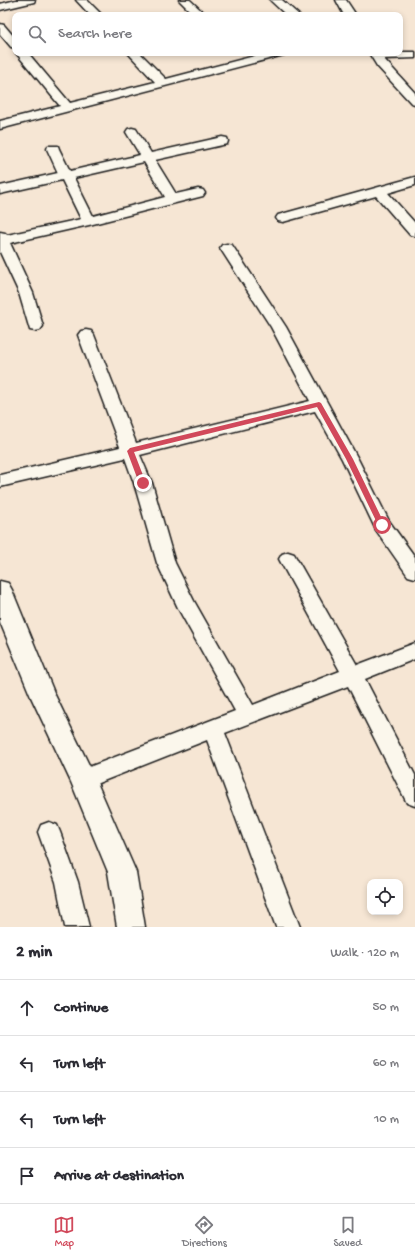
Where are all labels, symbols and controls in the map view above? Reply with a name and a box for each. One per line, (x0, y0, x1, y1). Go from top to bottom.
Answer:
search box (12, 12, 403, 56)
icon: search (26, 23, 48, 45)
text: Search here (58, 25, 132, 43)
route end (134, 474, 152, 492)
route start (373, 516, 391, 534)
map controls (367, 879, 403, 915)
button: locate (367, 879, 403, 915)
text: 2 min (16, 943, 52, 963)
text: Walk · 120 m (331, 946, 399, 961)
icon: ahead (16, 997, 38, 1019)
text: Continue (54, 999, 108, 1017)
text: 50 m (372, 1000, 399, 1015)
icon: left (16, 1053, 38, 1075)
text: Turn left (54, 1055, 105, 1073)
text: 60 m (373, 1056, 399, 1071)
icon: left (16, 1109, 38, 1131)
text: Turn left (54, 1111, 105, 1129)
text: 10 m (374, 1112, 399, 1127)
icon: arrive (16, 1165, 38, 1187)
text: Arrive at destination (54, 1167, 184, 1185)
tab: Map (53, 1214, 75, 1250)
tab: Directions (182, 1214, 227, 1250)
tab: Saved (333, 1214, 362, 1250)

